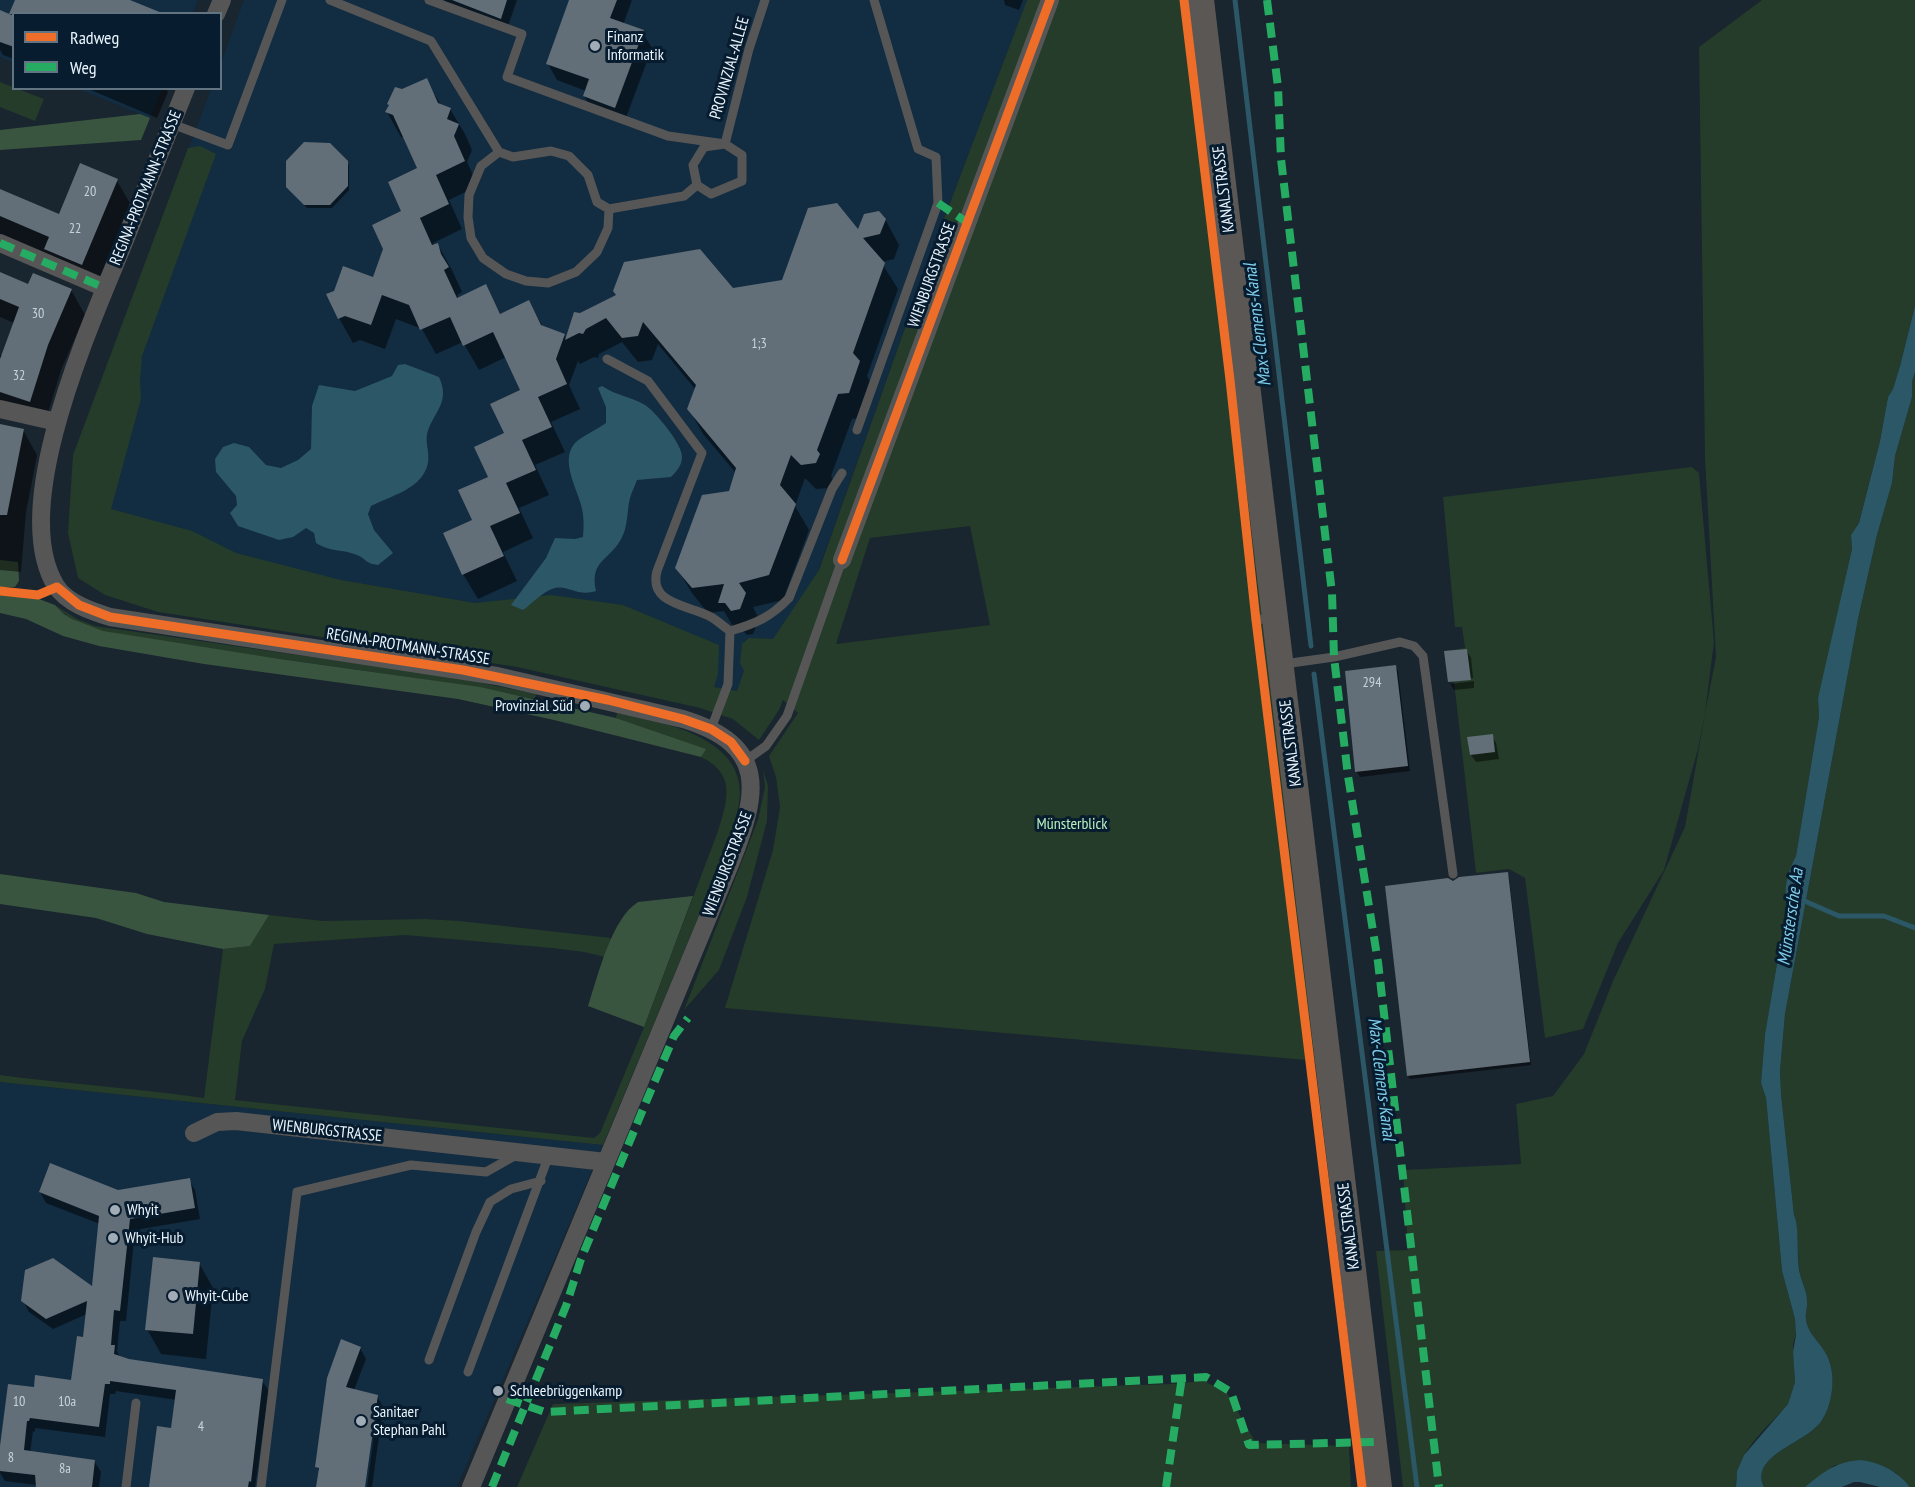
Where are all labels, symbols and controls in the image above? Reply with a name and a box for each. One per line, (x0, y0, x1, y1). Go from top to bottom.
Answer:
legend (12, 12, 222, 90)
street label: PROVINZIAL-ALLEE (706, 15, 754, 121)
text: Radweg (70, 26, 119, 49)
place label: Finanz Informatik (607, 27, 664, 65)
marker: Finanz Informatik (588, 39, 602, 53)
text: Weg (70, 56, 97, 79)
street label: REGINA-PROTMANN-STRASSE (106, 108, 186, 268)
street label: KANALSTRASSE (1209, 144, 1239, 234)
house number: 20 (84, 184, 96, 200)
street label: WIENBURGSTRASSE (904, 220, 960, 330)
house number: 22 (69, 221, 81, 237)
water label: Max-Clemens-Kanal (1240, 262, 1276, 388)
house number: 30 (32, 306, 44, 322)
house number: 1;3 (751, 336, 767, 352)
house number: 32 (13, 368, 25, 384)
street label: REGINA-PROTMANN-STRASSE (325, 625, 491, 669)
house number: 294 (1363, 675, 1381, 691)
place label: Provinzial Süd (495, 696, 573, 716)
street label: KANALSTRASSE (1276, 698, 1306, 788)
marker: Provinzial Süd (578, 699, 592, 713)
street label: WIENBURGSTRASSE (699, 809, 757, 919)
park label: Münsterblick (1037, 814, 1107, 834)
water label: Münstersche Aa (1773, 867, 1809, 967)
water label: Max-Clemens-Kanal (1363, 1016, 1399, 1142)
street label: WIENBURGSTRASSE (271, 1116, 383, 1146)
street label: KANALSTRASSE (1334, 1181, 1364, 1271)
place label: Whyit (127, 1200, 159, 1220)
marker: Whyit (108, 1203, 122, 1217)
place label: Whyit-Hub (125, 1228, 183, 1248)
marker: Whyit-Hub (106, 1231, 120, 1245)
place label: Whyit-Cube (185, 1286, 249, 1306)
marker: Whyit-Cube (166, 1289, 180, 1303)
place label: Schleebrüggenkamp (510, 1381, 622, 1401)
marker: Schleebrüggenkamp (491, 1384, 505, 1398)
house number: 10 (13, 1394, 25, 1410)
house number: 10a (58, 1394, 76, 1410)
place label: Sanitaer Stephan Pahl (373, 1402, 445, 1440)
marker: Sanitaer Stephan Pahl (354, 1414, 368, 1428)
house number: 4 (198, 1419, 204, 1435)
house number: 8 (8, 1450, 14, 1466)
house number: 8a (59, 1461, 71, 1477)

